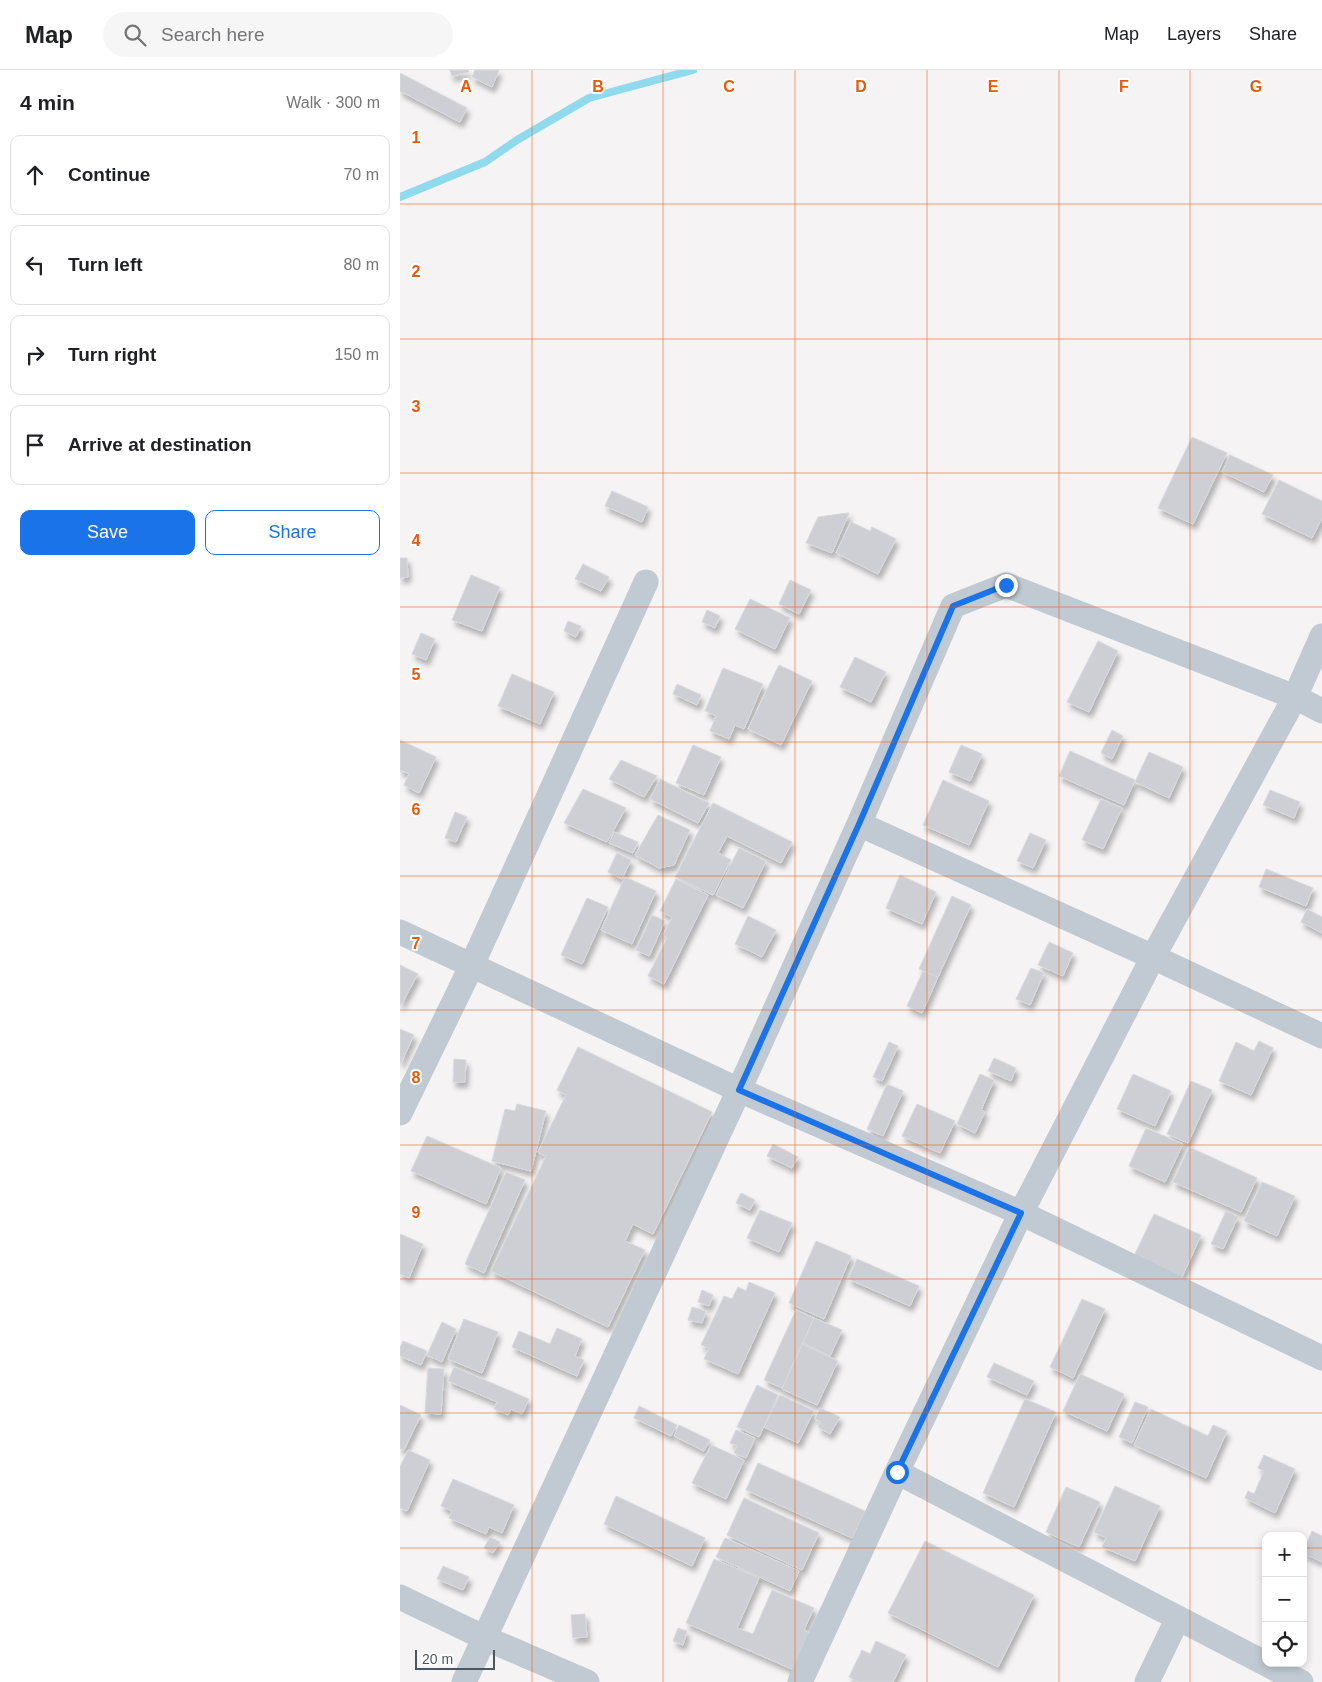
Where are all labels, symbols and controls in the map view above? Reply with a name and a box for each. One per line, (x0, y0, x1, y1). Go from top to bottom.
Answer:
search box (103, 12, 453, 57)
text: Map (25, 21, 73, 48)
icon: search (121, 21, 149, 49)
text: Search here (161, 24, 265, 45)
text: Map (1104, 24, 1139, 44)
text: Layers (1167, 24, 1221, 44)
text: Share (1249, 24, 1297, 44)
text: A (460, 78, 472, 95)
text: B (592, 78, 604, 95)
text: C (723, 78, 735, 95)
text: D (855, 78, 867, 95)
text: E (988, 78, 999, 95)
text: F (1119, 78, 1129, 95)
text: G (1250, 78, 1262, 95)
text: 4 min (20, 91, 75, 114)
text: Walk · 300 m (286, 94, 380, 111)
text: 1 (412, 129, 421, 146)
icon: ahead (21, 161, 49, 189)
text: Continue (68, 164, 150, 185)
text: 70 m (343, 166, 379, 183)
icon: left (21, 251, 49, 279)
text: Turn left (68, 254, 143, 275)
text: 80 m (343, 256, 379, 273)
text: 2 (412, 263, 421, 280)
icon: right (21, 341, 49, 369)
text: Turn right (68, 344, 156, 365)
text: 150 m (335, 346, 379, 363)
text: 3 (412, 398, 421, 415)
icon: arrive (21, 431, 49, 459)
text: Arrive at destination (68, 434, 252, 455)
button: Save (20, 510, 195, 555)
button: Share (205, 510, 380, 555)
text: 4 (412, 532, 421, 549)
route end (995, 574, 1018, 597)
text: 5 (412, 666, 421, 683)
text: 6 (412, 801, 421, 818)
text: 7 (412, 935, 421, 952)
text: 8 (412, 1069, 421, 1086)
text: 9 (412, 1204, 421, 1221)
route start (886, 1461, 909, 1484)
map controls (1262, 1532, 1307, 1667)
button: + (1262, 1532, 1307, 1577)
button: − (1262, 1577, 1307, 1622)
button: locate (1262, 1622, 1307, 1667)
scale bar (415, 1647, 495, 1670)
text: 20 m (422, 1651, 453, 1667)

